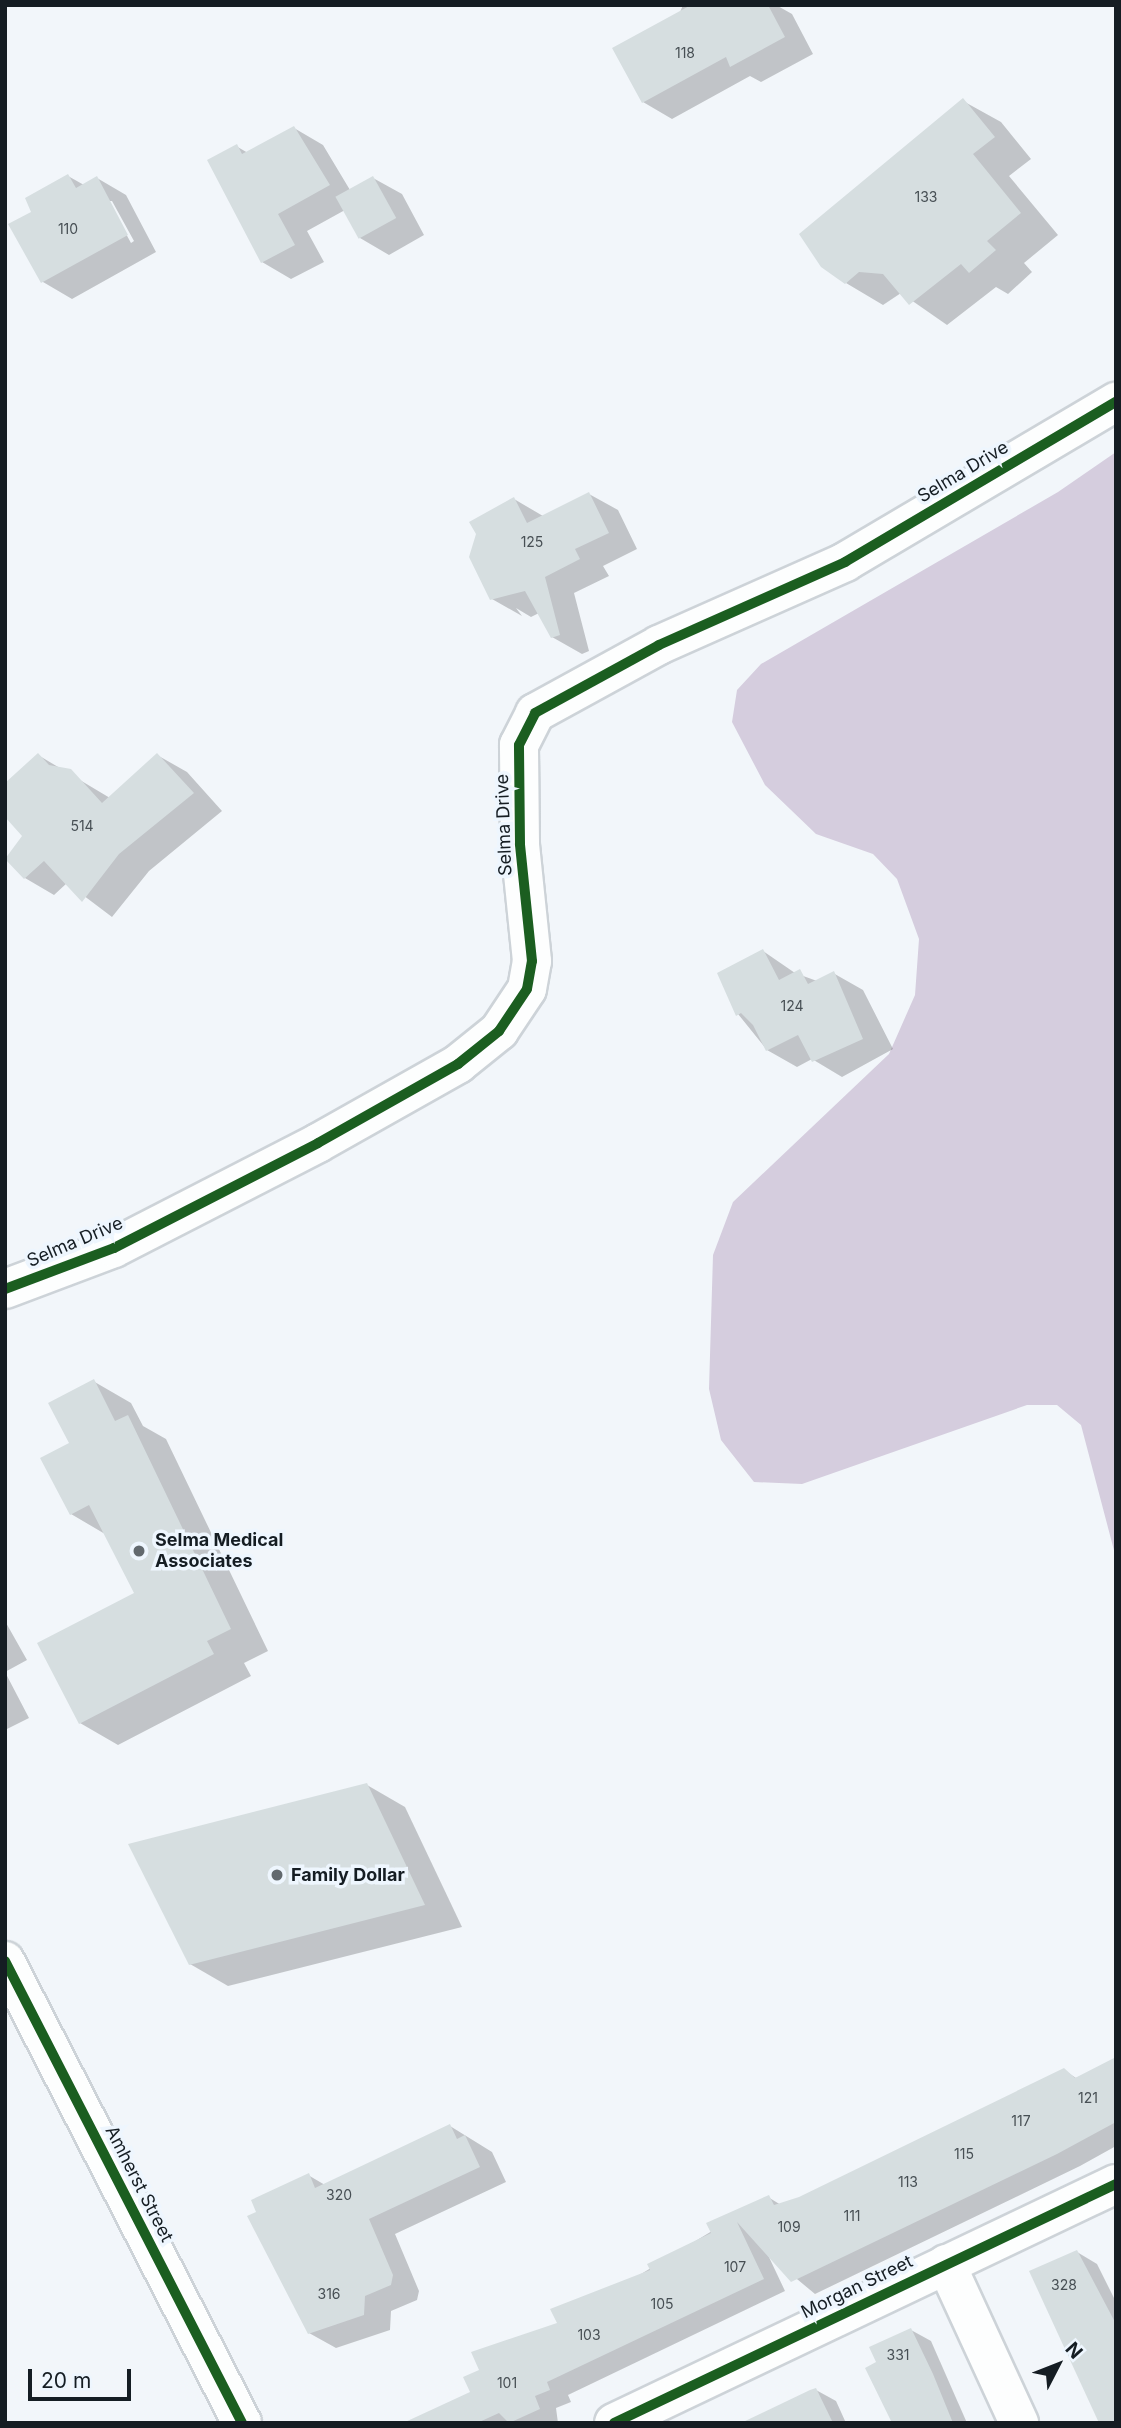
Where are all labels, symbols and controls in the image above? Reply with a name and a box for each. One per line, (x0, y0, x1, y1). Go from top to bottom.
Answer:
house number: 118 (675, 45, 695, 61)
house number: 133 (915, 189, 937, 205)
house number: 110 (58, 221, 78, 237)
street label: Selma Drive (914, 436, 1012, 508)
house number: 125 (521, 534, 543, 550)
street label: Selma Drive (491, 774, 517, 876)
house number: 514 (70, 818, 94, 834)
house number: 124 (780, 998, 804, 1014)
street label: Selma Drive (24, 1212, 126, 1272)
place label: Selma Medical Associates (155, 1530, 283, 1572)
marker: Selma Medical Associates (129, 1541, 149, 1561)
place label: Family Dollar (291, 1864, 405, 1886)
marker: Family Dollar (269, 1867, 285, 1883)
house number: 121 (1078, 2090, 1098, 2106)
house number: 117 (1011, 2113, 1031, 2129)
street label: Amherst Street (100, 2122, 178, 2246)
house number: 115 (954, 2146, 974, 2162)
house number: 113 (898, 2174, 918, 2190)
house number: 320 (326, 2187, 352, 2203)
house number: 111 (843, 2208, 861, 2224)
house number: 109 (777, 2219, 801, 2235)
street label: Morgan Street (798, 2251, 916, 2323)
house number: 107 (724, 2259, 746, 2275)
house number: 328 (1051, 2277, 1077, 2293)
house number: 316 (317, 2286, 341, 2302)
house number: 105 (650, 2296, 674, 2312)
house number: 103 (577, 2327, 601, 2343)
north arrow (1023, 2330, 1093, 2400)
text: N (1061, 2338, 1087, 2364)
house number: 331 (887, 2347, 909, 2363)
scale bar (32, 2354, 135, 2398)
text: 20 m (41, 2368, 91, 2393)
house number: 101 (497, 2375, 517, 2391)

